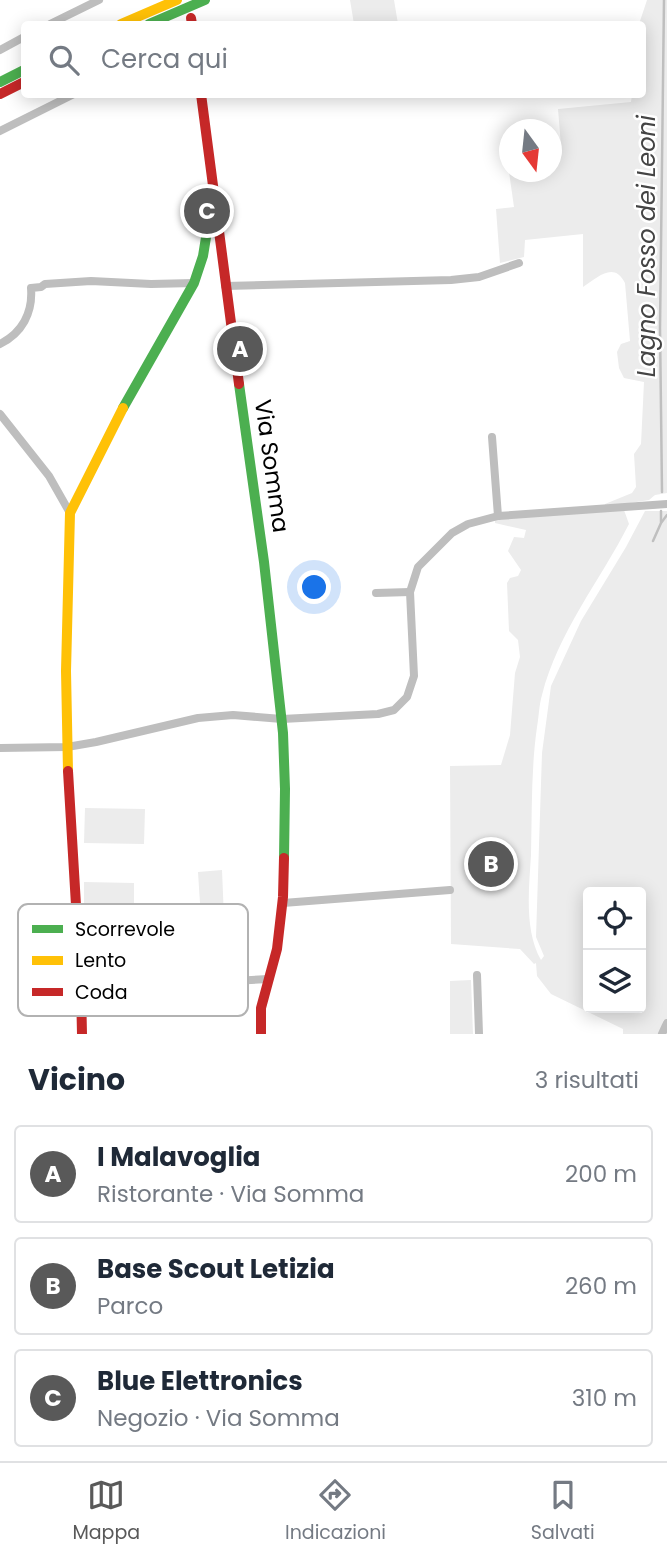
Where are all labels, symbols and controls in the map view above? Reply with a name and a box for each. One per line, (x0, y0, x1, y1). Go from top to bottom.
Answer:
search box (21, 21, 646, 98)
icon: search (45, 41, 83, 79)
text: Cerca qui (101, 41, 228, 77)
water label: Lagno Fosso dei Leoni (630, 114, 663, 377)
north arrow (499, 119, 562, 182)
pin: C (184, 185, 230, 237)
pin: A (217, 323, 263, 375)
street label: Via Somma (247, 397, 297, 535)
your location (297, 570, 331, 604)
pin: B (468, 838, 514, 890)
map controls (583, 887, 646, 1013)
button: locate (583, 887, 646, 950)
legend (18, 904, 248, 1016)
text: Scorrevole (75, 916, 175, 943)
text: Lento (75, 947, 126, 974)
button: layers (583, 950, 646, 1013)
text: Coda (75, 979, 128, 1006)
text: Vicino (28, 1058, 125, 1101)
text: 3 risultati (535, 1064, 639, 1096)
text: I Malavoglia (97, 1139, 261, 1175)
text: A (45, 1158, 61, 1190)
text: 200 m (565, 1158, 637, 1190)
text: Ristorante · Via Somma (97, 1178, 364, 1210)
text: Base Scout Letizia (97, 1251, 335, 1287)
text: B (45, 1270, 61, 1302)
text: 260 m (565, 1270, 637, 1302)
text: Parco (97, 1290, 163, 1322)
text: Blue Elettronics (97, 1363, 303, 1399)
text: C (44, 1382, 62, 1414)
text: 310 m (572, 1382, 637, 1414)
text: Negozio · Via Somma (97, 1402, 340, 1434)
tab: Mappa (72, 1476, 140, 1547)
tab: Indicazioni (285, 1476, 386, 1547)
tab: Salvati (531, 1476, 595, 1547)

